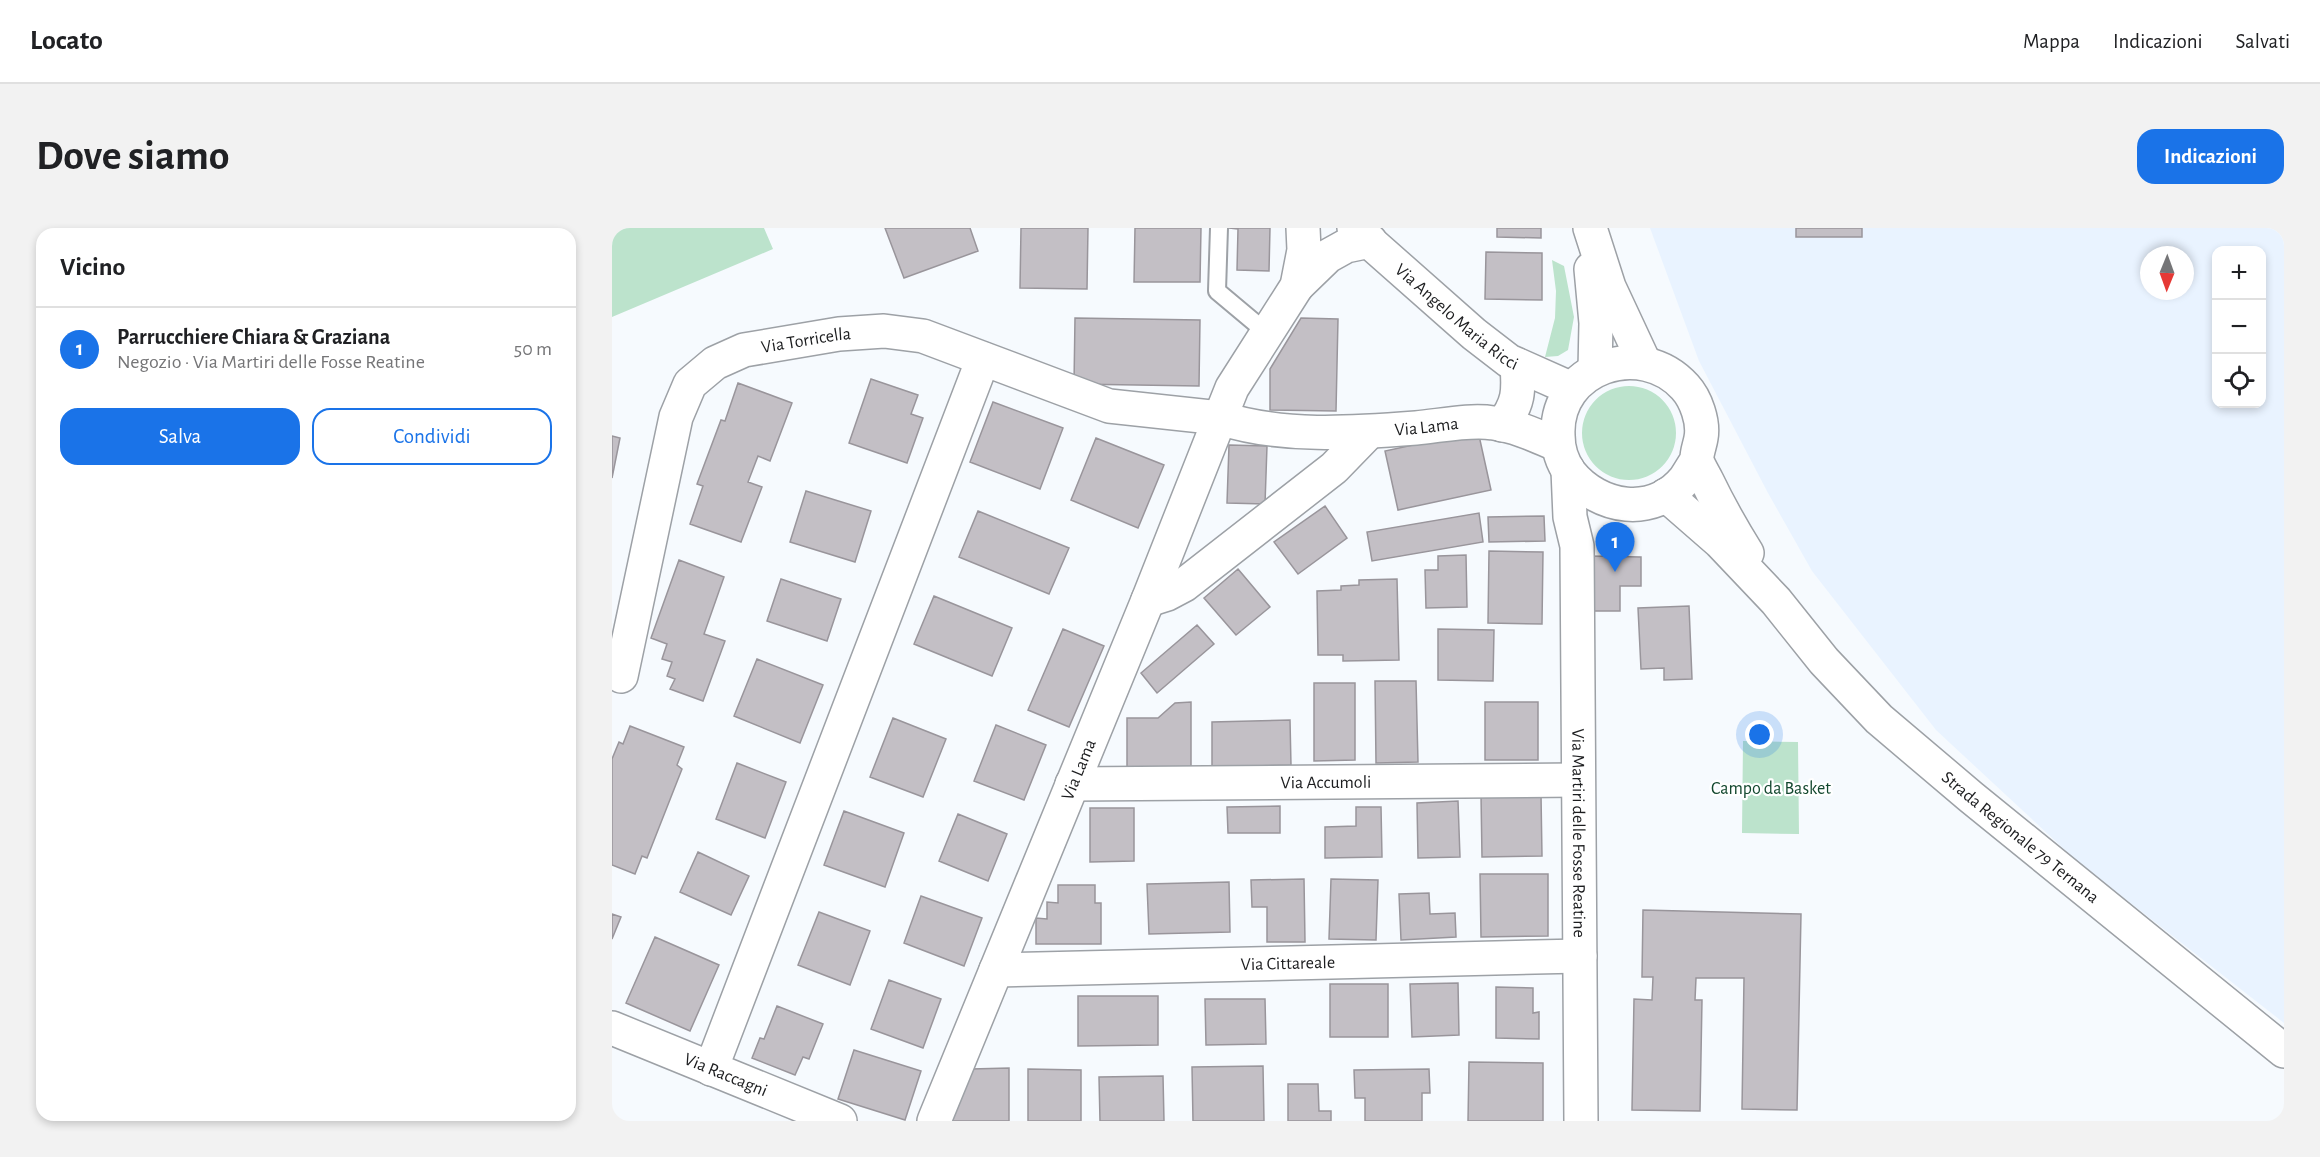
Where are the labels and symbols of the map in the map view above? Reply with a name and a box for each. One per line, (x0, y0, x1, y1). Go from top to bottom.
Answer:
north arrow (2140, 246, 2194, 300)
street label: Via Angelo Maria Ricci (1391, 261, 1521, 374)
street label: Via Torricella (760, 325, 852, 357)
street label: Via Lama (1394, 415, 1459, 440)
pin: 1 (1596, 522, 1634, 572)
your location (1745, 720, 1774, 749)
street label: Via Martiri delle Fosse Reatine (1568, 728, 1588, 938)
street label: Via Lama (1059, 737, 1100, 803)
street label: Strada Regionale 79 Ternana (1938, 768, 2102, 907)
street label: Via Accumoli (1281, 774, 1371, 792)
park label: Campo da Basket (1711, 780, 1831, 798)
street label: Via Cittareale (1241, 954, 1335, 974)
street label: Via Raccagni (681, 1050, 770, 1100)

